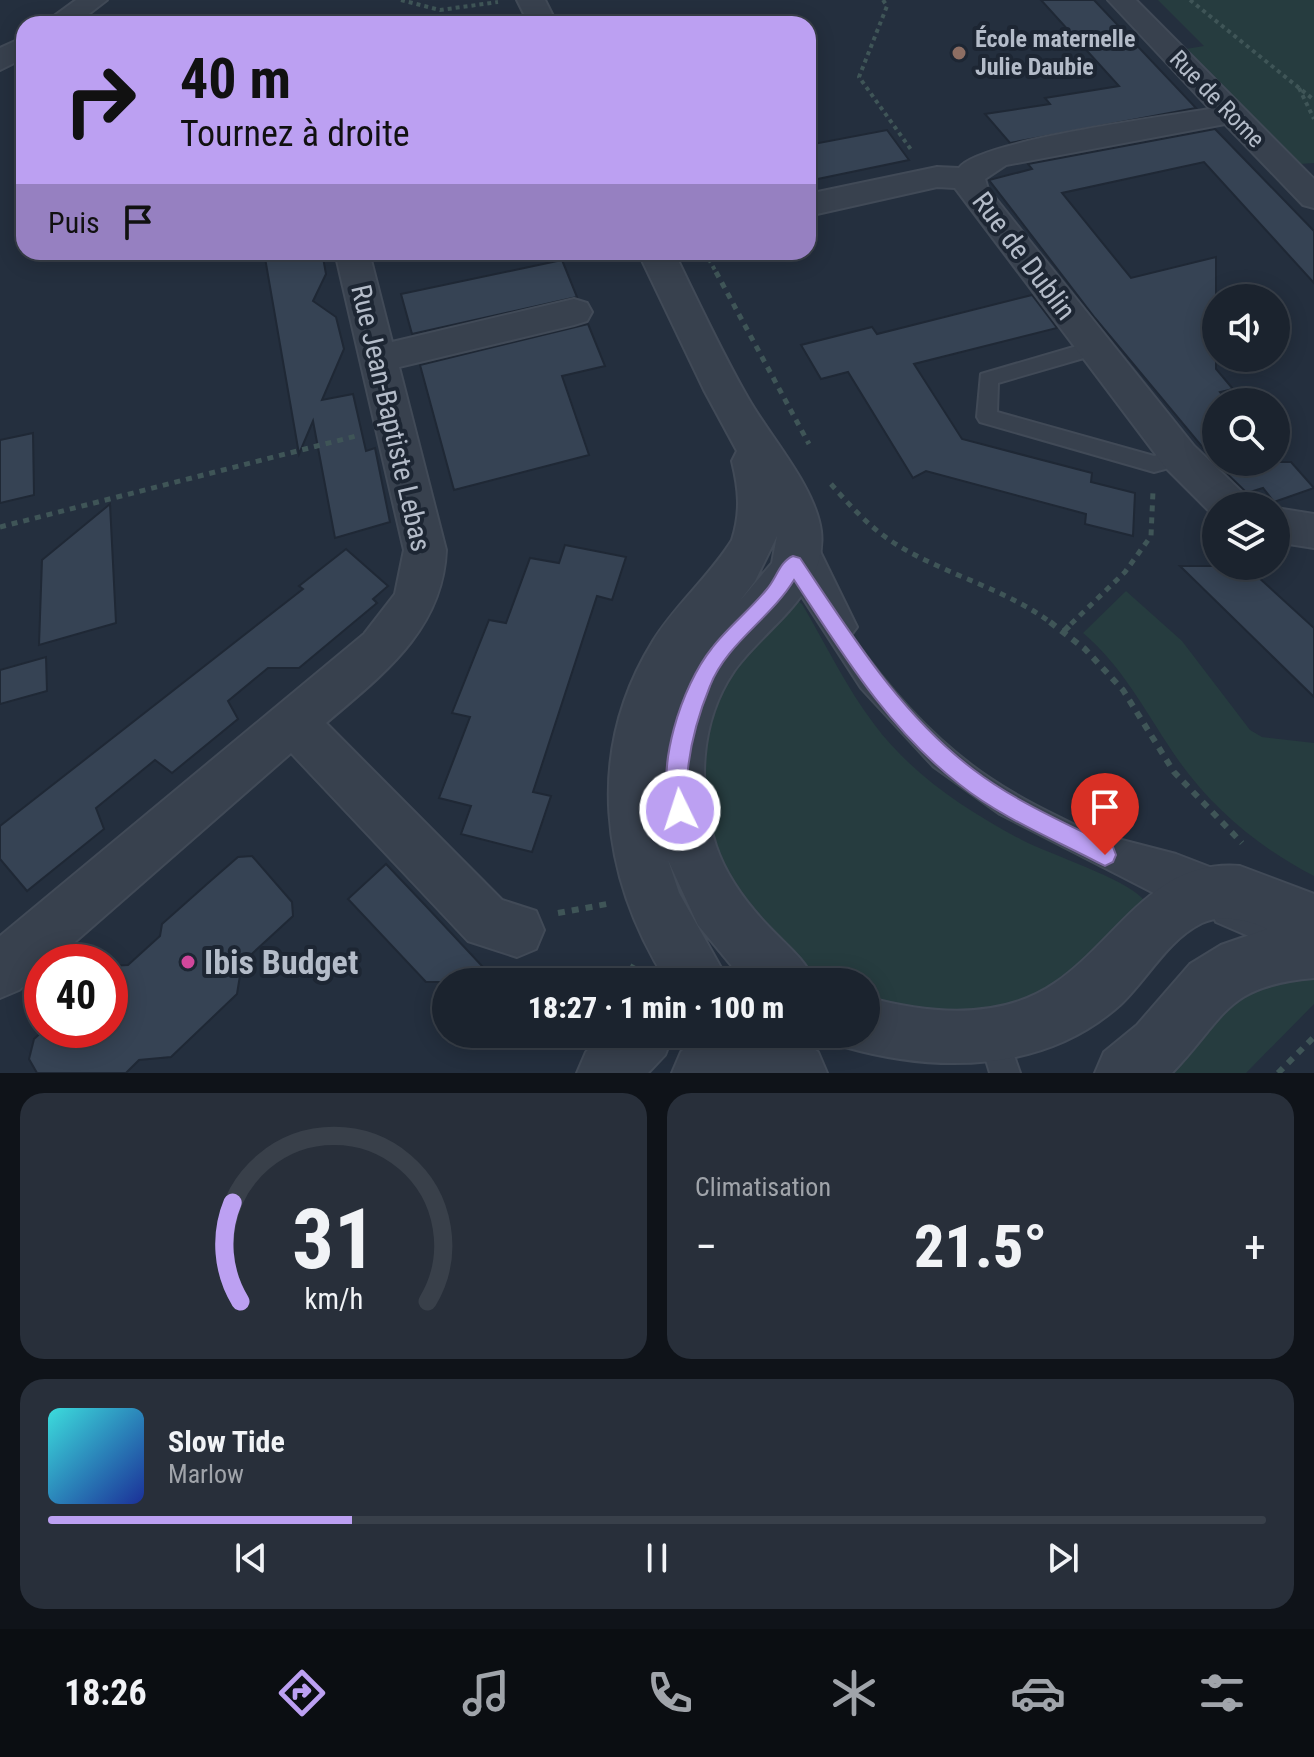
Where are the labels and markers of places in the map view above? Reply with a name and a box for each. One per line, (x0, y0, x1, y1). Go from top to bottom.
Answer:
place label: École maternelle Julie Daubie (975, 25, 1135, 81)
marker: École maternelle Julie Daubie (950, 44, 968, 62)
pin (1071, 773, 1139, 855)
place label: Ibis Budget (204, 942, 358, 982)
marker: Ibis Budget (179, 953, 197, 971)

